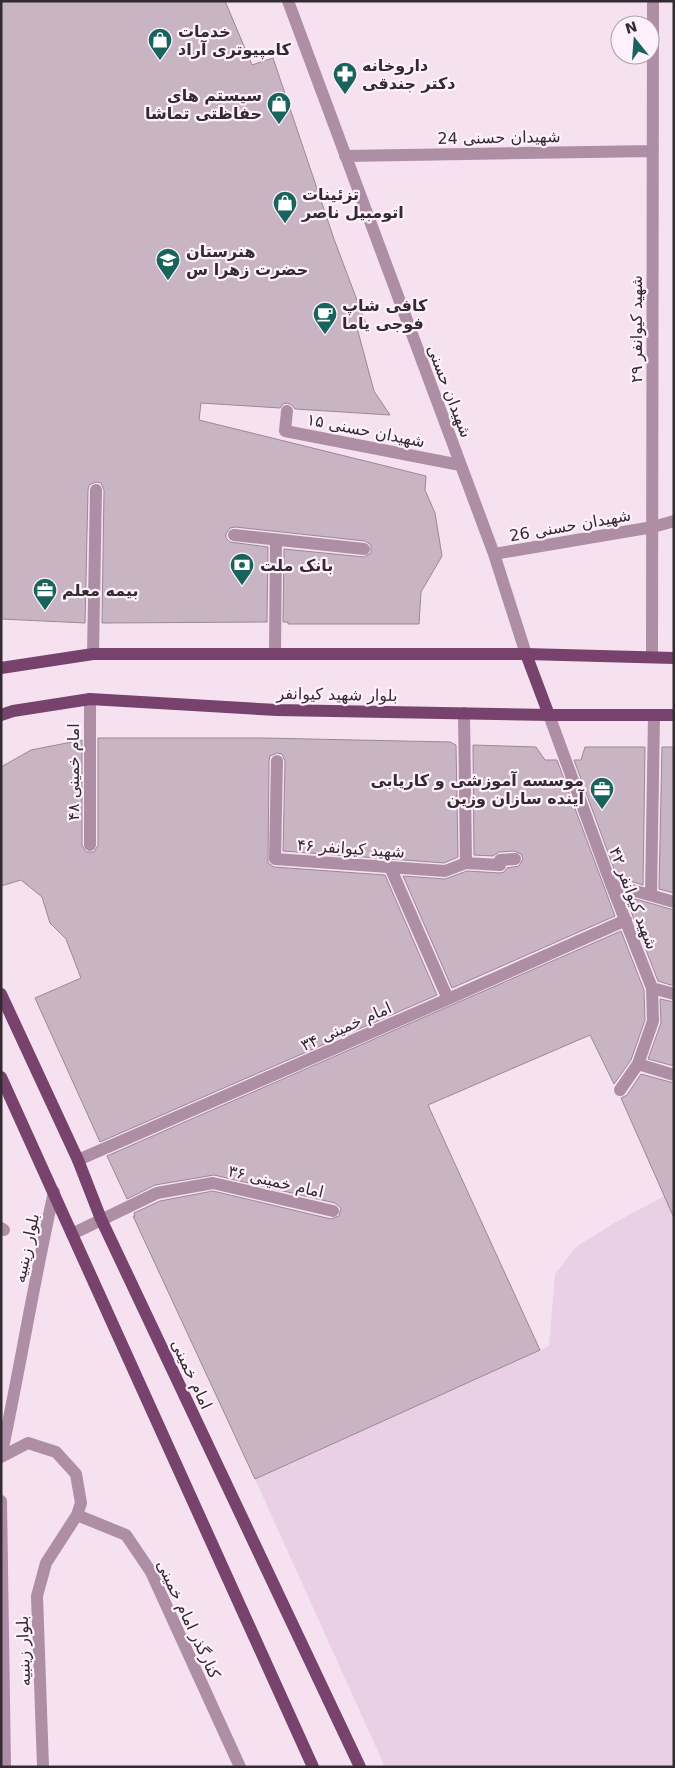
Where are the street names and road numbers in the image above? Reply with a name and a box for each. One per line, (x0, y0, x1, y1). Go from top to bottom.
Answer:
street label: شهیدان حسنی 24 (437, 127, 561, 149)
street label: شهید کیوانفر ۲۹ (627, 275, 647, 383)
street label: شهیدان حسنی (422, 342, 476, 441)
street label: شهیدان حسنی ۱۵ (305, 410, 427, 452)
street label: شهیدان حسنی 26 (508, 505, 633, 547)
street label: بلوار شهید کیوانفر (275, 684, 398, 706)
street label: امام خمینی ۴۸ (64, 723, 83, 821)
street label: شهید کیوانفر ۴۶ (296, 835, 405, 863)
street label: شهید کیوانفر ۴۲ (604, 844, 662, 952)
street label: امام خمینی ۳۴ (298, 998, 395, 1055)
street label: امام خمینی ۳۶ (226, 1161, 325, 1202)
street label: بلوار زینبیه (10, 1212, 44, 1285)
street label: امام خمینی (167, 1336, 216, 1412)
street label: کنارگذر امام خمینی (152, 1557, 225, 1682)
street label: بلوار زینبیه (13, 1615, 35, 1687)

